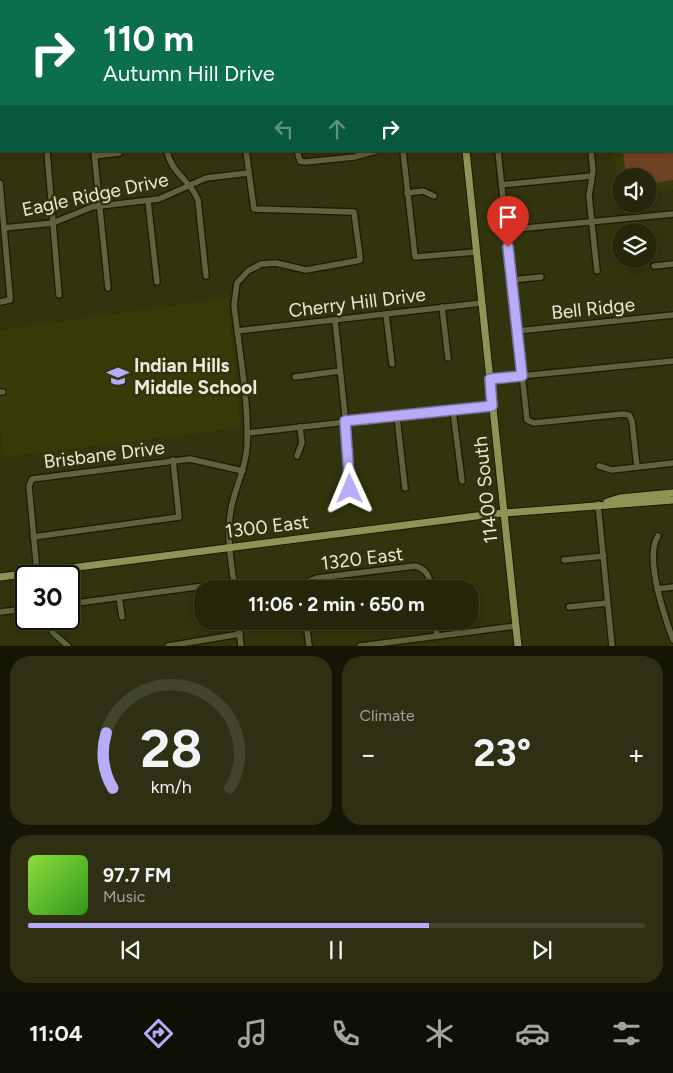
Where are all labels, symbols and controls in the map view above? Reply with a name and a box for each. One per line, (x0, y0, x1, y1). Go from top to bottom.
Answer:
text: 110 m (103, 18, 194, 60)
icon: right (20, 20, 85, 85)
text: Autumn Hill Drive (103, 60, 275, 87)
icon: left (270, 115, 298, 143)
icon: ahead (323, 115, 351, 143)
icon: right (376, 115, 404, 143)
street label: Eagle Ridge Drive (20, 168, 170, 221)
map controls (612, 168, 657, 268)
button: sound (612, 168, 657, 213)
pin (487, 196, 529, 247)
icon: arrive (494, 203, 522, 231)
button: layers (612, 223, 657, 268)
street label: Cherry Hill Drive (287, 283, 427, 322)
street label: Bell Ridge (550, 293, 636, 324)
place label: Indian Hills Middle School (134, 354, 257, 399)
school or university icon: Indian Hills Middle School (105, 363, 131, 389)
street label: 11400 South (468, 435, 503, 545)
street label: Brisbane Drive (42, 436, 166, 473)
position arrow (323, 462, 375, 514)
street label: 1300 East (224, 510, 310, 543)
street label: 1320 East (320, 542, 404, 575)
speed limit sign: 30 (15, 565, 80, 630)
text: 11:06 · 2 min · 650 m (248, 593, 425, 616)
text: Climate (360, 706, 415, 725)
text: 28 (140, 718, 202, 780)
text: 23° (474, 730, 531, 776)
text: − (360, 737, 377, 771)
text: + (628, 737, 645, 771)
text: km/h (150, 776, 191, 797)
text: 97.7 FM (103, 864, 171, 887)
text: Music (103, 887, 145, 906)
icon: previous (117, 936, 145, 964)
icon: pause (322, 936, 350, 964)
icon: next (528, 936, 556, 964)
icon: directions (141, 1016, 176, 1051)
icon: music (235, 1016, 270, 1051)
icon: phone (328, 1016, 363, 1051)
icon: climate (422, 1016, 457, 1051)
icon: car (515, 1016, 550, 1051)
icon: filters (609, 1016, 644, 1051)
text: 11:04 (29, 1020, 83, 1047)

